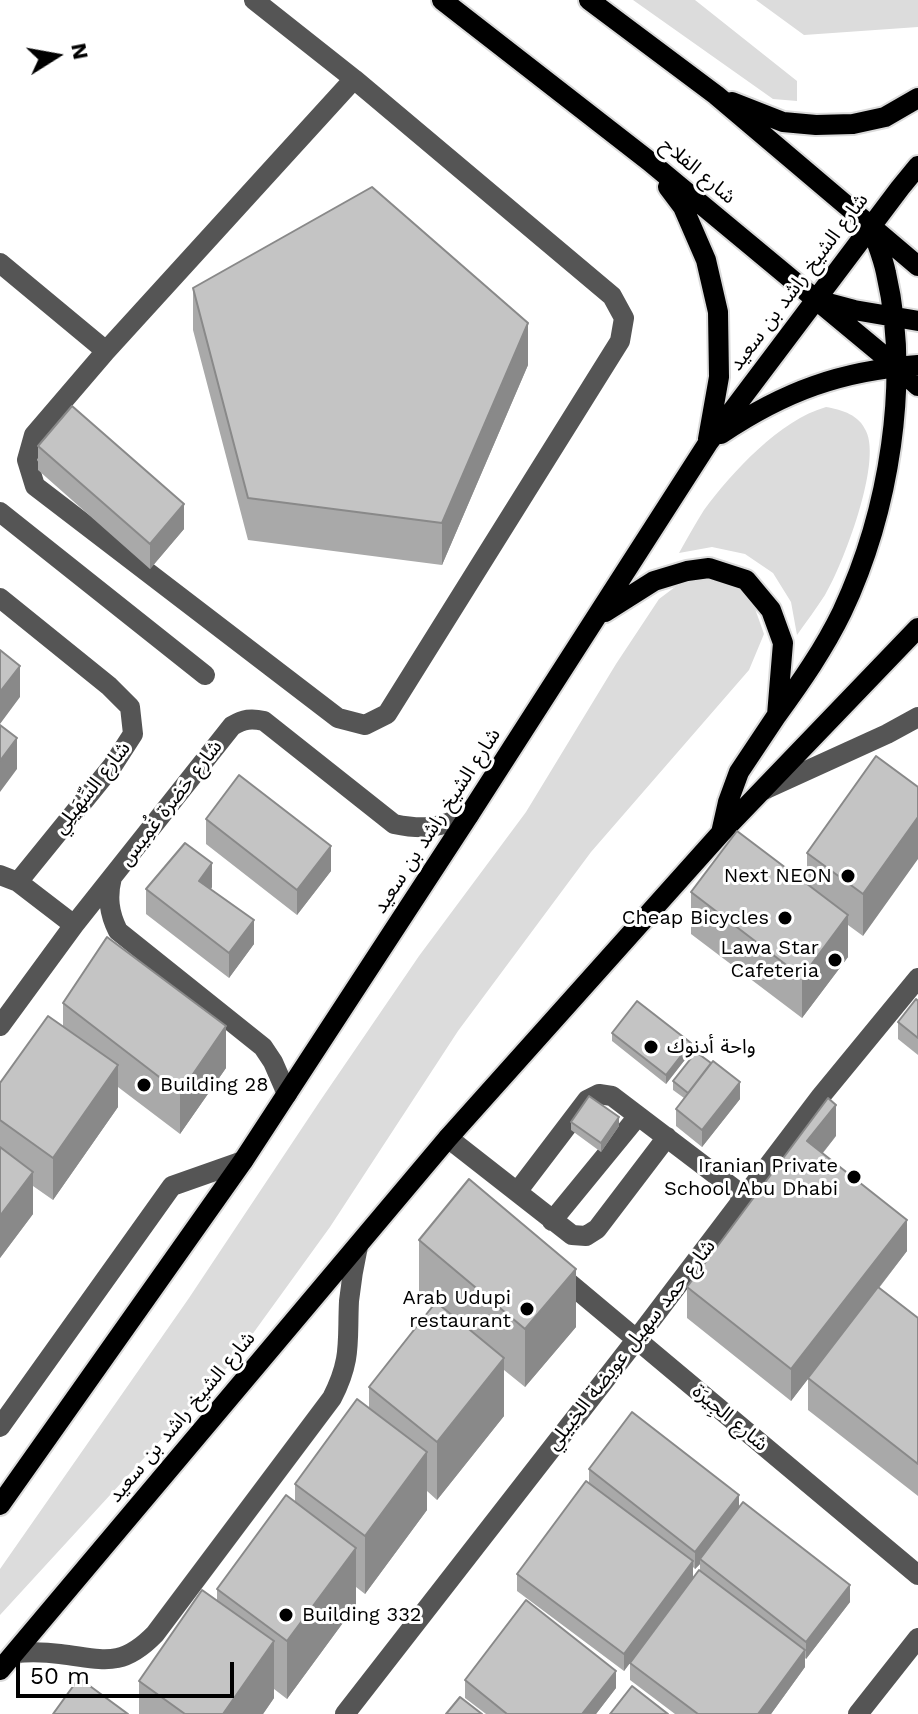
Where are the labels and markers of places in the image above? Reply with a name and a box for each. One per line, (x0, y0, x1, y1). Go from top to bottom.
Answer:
place label: Next NEON (724, 864, 832, 888)
marker: Next NEON (839, 867, 857, 885)
place label: Cheap Bicycles (622, 906, 769, 930)
marker: Cheap Bicycles (776, 909, 794, 927)
place label: Lawa Star Cafeteria (721, 936, 819, 983)
marker: Lawa Star Cafeteria (826, 951, 844, 969)
place label: واحة أدنوك (667, 1035, 756, 1059)
marker: واحة أدنوك (642, 1038, 660, 1056)
place label: Building 28 (160, 1073, 269, 1097)
marker: Building 28 (135, 1076, 153, 1094)
place label: Iranian Private School Abu Dhabi (664, 1154, 838, 1201)
marker: Iranian Private School Abu Dhabi (845, 1168, 863, 1186)
place label: Arab Udupi restaurant (403, 1286, 511, 1333)
marker: Arab Udupi restaurant (518, 1300, 536, 1318)
place label: Building 332 (302, 1603, 422, 1627)
marker: Building 332 (277, 1606, 295, 1624)

